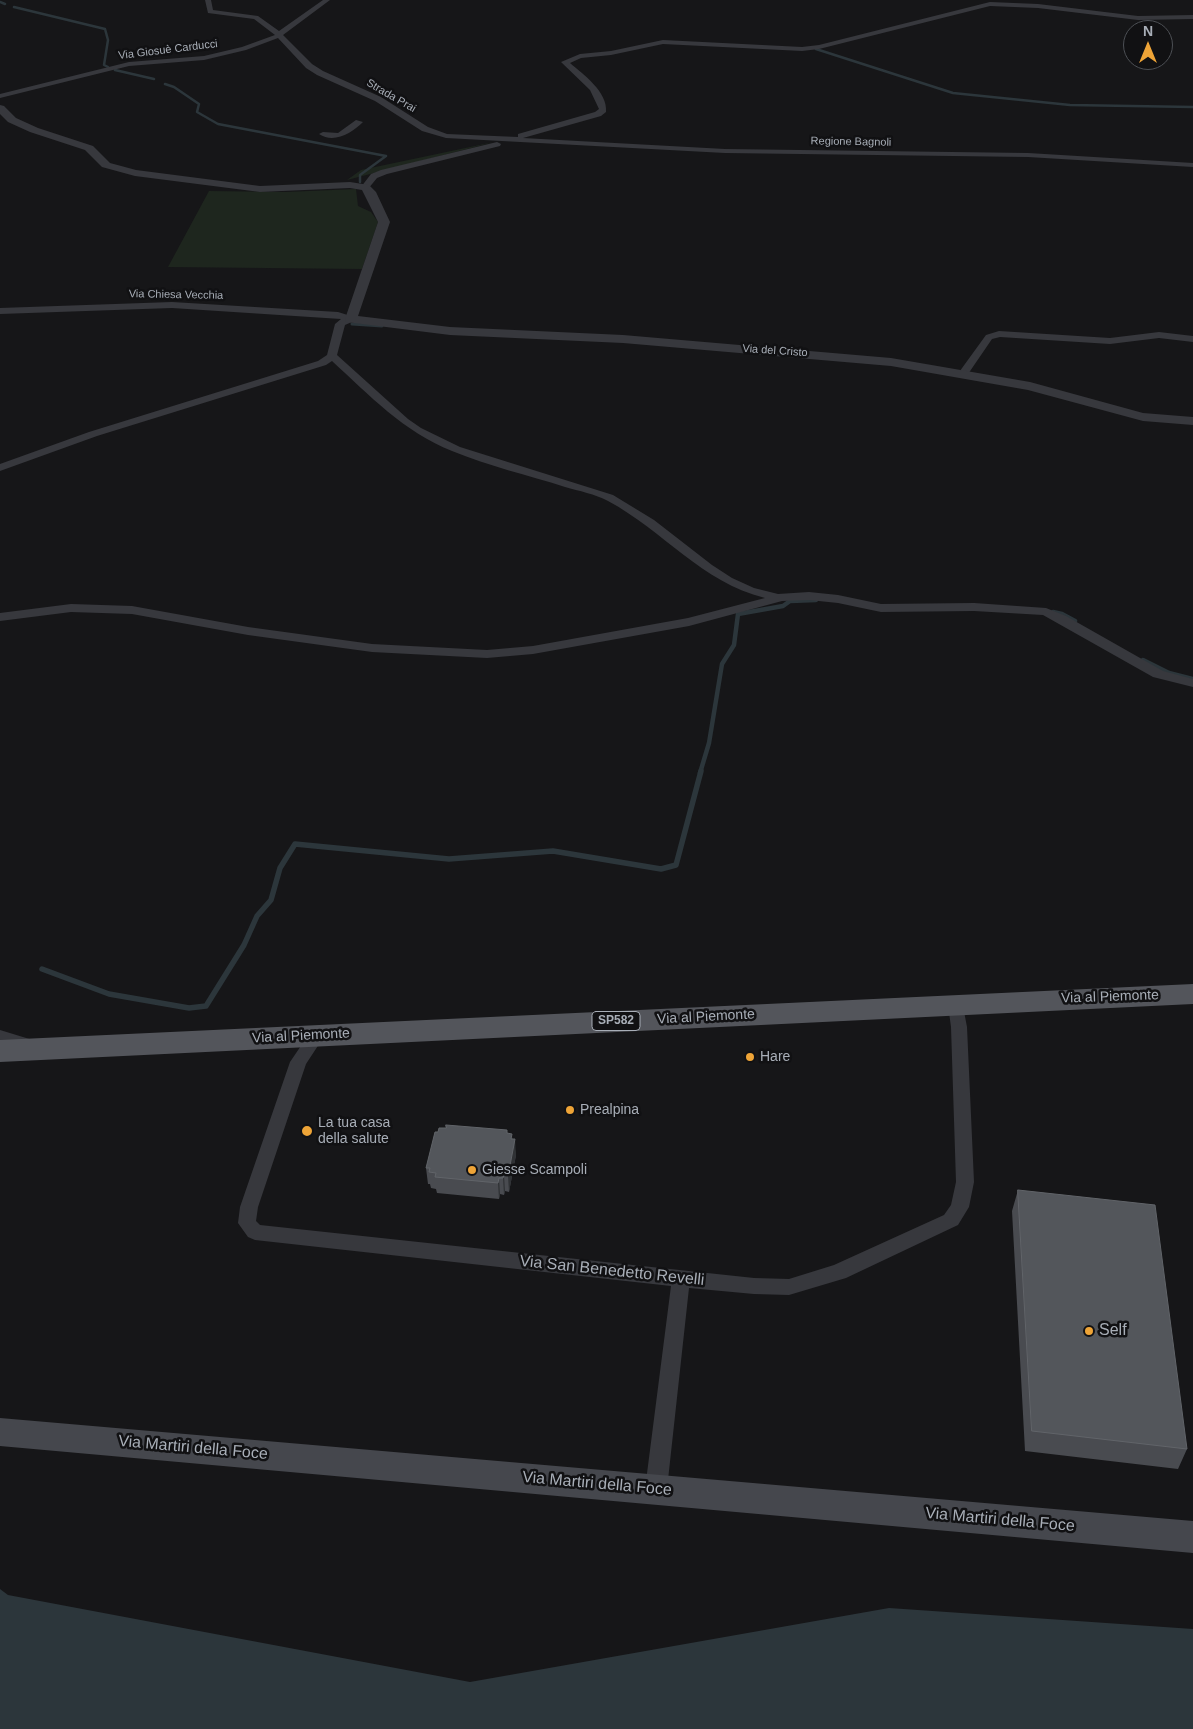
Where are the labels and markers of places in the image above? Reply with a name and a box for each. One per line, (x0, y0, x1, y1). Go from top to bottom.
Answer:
place label: Hare (760, 1049, 790, 1065)
marker: Hare (744, 1051, 756, 1063)
place label: Prealpina (580, 1102, 639, 1118)
marker: Prealpina (564, 1104, 576, 1116)
place label: La tua casa della salute (318, 1115, 390, 1148)
marker: La tua casa della salute (300, 1124, 314, 1138)
place label: Giesse Scampoli (482, 1162, 587, 1178)
marker: Giesse Scampoli (466, 1164, 478, 1176)
place label: Self (1099, 1321, 1127, 1341)
marker: Self (1083, 1325, 1095, 1337)

